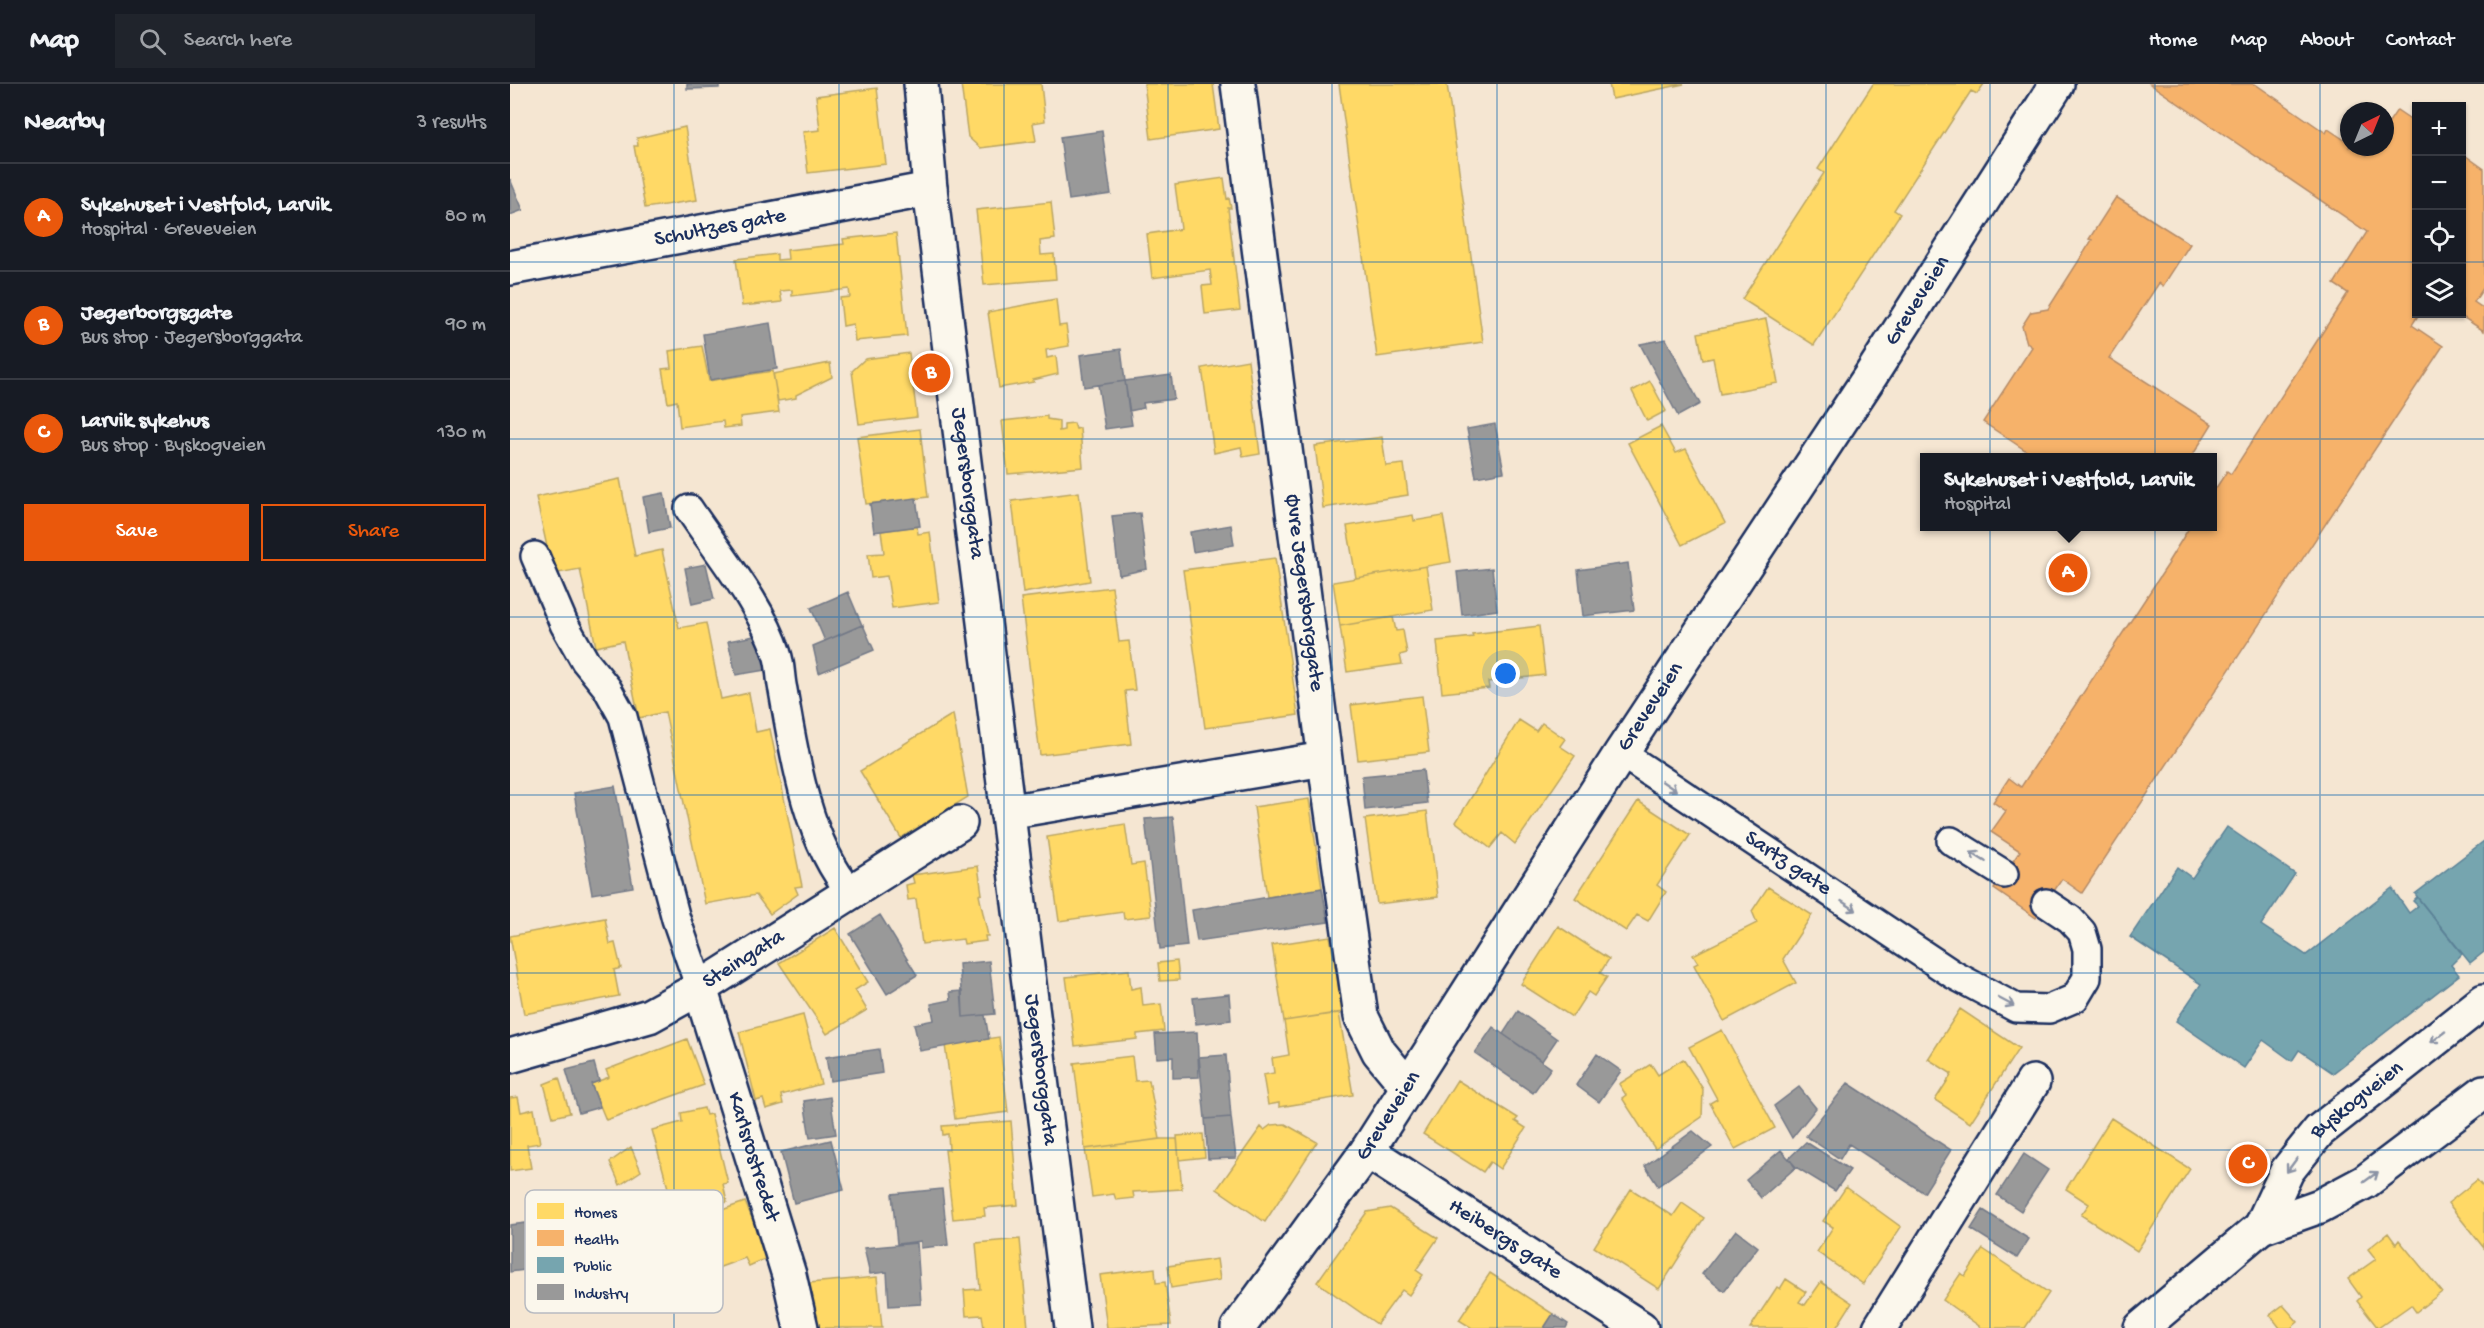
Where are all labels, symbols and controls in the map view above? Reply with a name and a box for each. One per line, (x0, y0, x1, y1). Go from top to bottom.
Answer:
search box (115, 14, 535, 68)
text: Map (30, 25, 79, 58)
icon: search (136, 25, 169, 58)
text: Search here (184, 28, 292, 54)
text: Home (2149, 29, 2197, 54)
text: Map (2230, 29, 2267, 54)
text: About (2300, 29, 2353, 54)
text: Contact (2386, 29, 2454, 54)
north arrow (2340, 102, 2394, 156)
map controls (2412, 102, 2466, 318)
button: + (2412, 102, 2466, 156)
text: Nearby (24, 108, 105, 139)
text: 3 results (417, 112, 486, 135)
button: − (2412, 156, 2466, 210)
text: Sykehuset i Vestfold, Larvik (81, 193, 330, 219)
street label: Schultzes gate (652, 203, 789, 254)
text: A (38, 206, 49, 229)
text: 80 m (445, 206, 486, 229)
button: locate (2412, 210, 2466, 264)
text: Hospital · Greveveien (81, 219, 256, 242)
street label: Greveveien (1880, 251, 1957, 351)
button: layers (2412, 264, 2466, 318)
text: Jegerborgsgate (81, 301, 232, 327)
text: B (38, 314, 49, 337)
text: 90 m (446, 314, 486, 337)
text: Bus stop · Jegersborggata (81, 327, 302, 350)
pin: B (912, 350, 950, 396)
street label: Jegersborggata (944, 406, 989, 561)
text: Larvik sykehus (81, 409, 209, 435)
text: C (38, 422, 49, 445)
text: 130 m (437, 422, 486, 445)
text: Bus stop · Byskogveien (81, 435, 266, 458)
popup (1920, 453, 2217, 531)
text: Sykehuset i Vestfold, Larvik (1944, 468, 2193, 494)
street label: Øvre Jegersborggate (1278, 493, 1329, 694)
text: Hospital (1944, 494, 2011, 517)
button: Save (24, 504, 249, 561)
button: Share (261, 504, 486, 561)
pin: A (2048, 550, 2088, 596)
street label: Greveveien (1612, 657, 1690, 757)
your location (1491, 659, 1520, 688)
one-way arrow (1661, 780, 1677, 792)
street label: Sartz gate (1739, 826, 1836, 903)
one-way arrow (1969, 851, 1986, 864)
one-way arrow (1840, 900, 1857, 912)
street label: Steingata (698, 924, 790, 996)
street label: Jegersborggata (1018, 993, 1062, 1148)
one-way arrow (1996, 997, 2014, 1008)
one-way arrow (2430, 1031, 2446, 1044)
street label: Byskogveien (2304, 1056, 2410, 1145)
street label: Greveveien (1351, 1066, 1428, 1167)
street label: Karlsrostredet (720, 1089, 785, 1227)
pin: C (2228, 1142, 2268, 1186)
one-way arrow (2286, 1157, 2299, 1173)
one-way arrow (2363, 1171, 2379, 1183)
legend (525, 1190, 723, 1313)
street label: Heibergs gate (1443, 1194, 1567, 1287)
text: Homes (574, 1205, 618, 1224)
text: Health (574, 1232, 619, 1251)
text: Public (573, 1259, 612, 1278)
text: Industry (574, 1286, 628, 1305)

